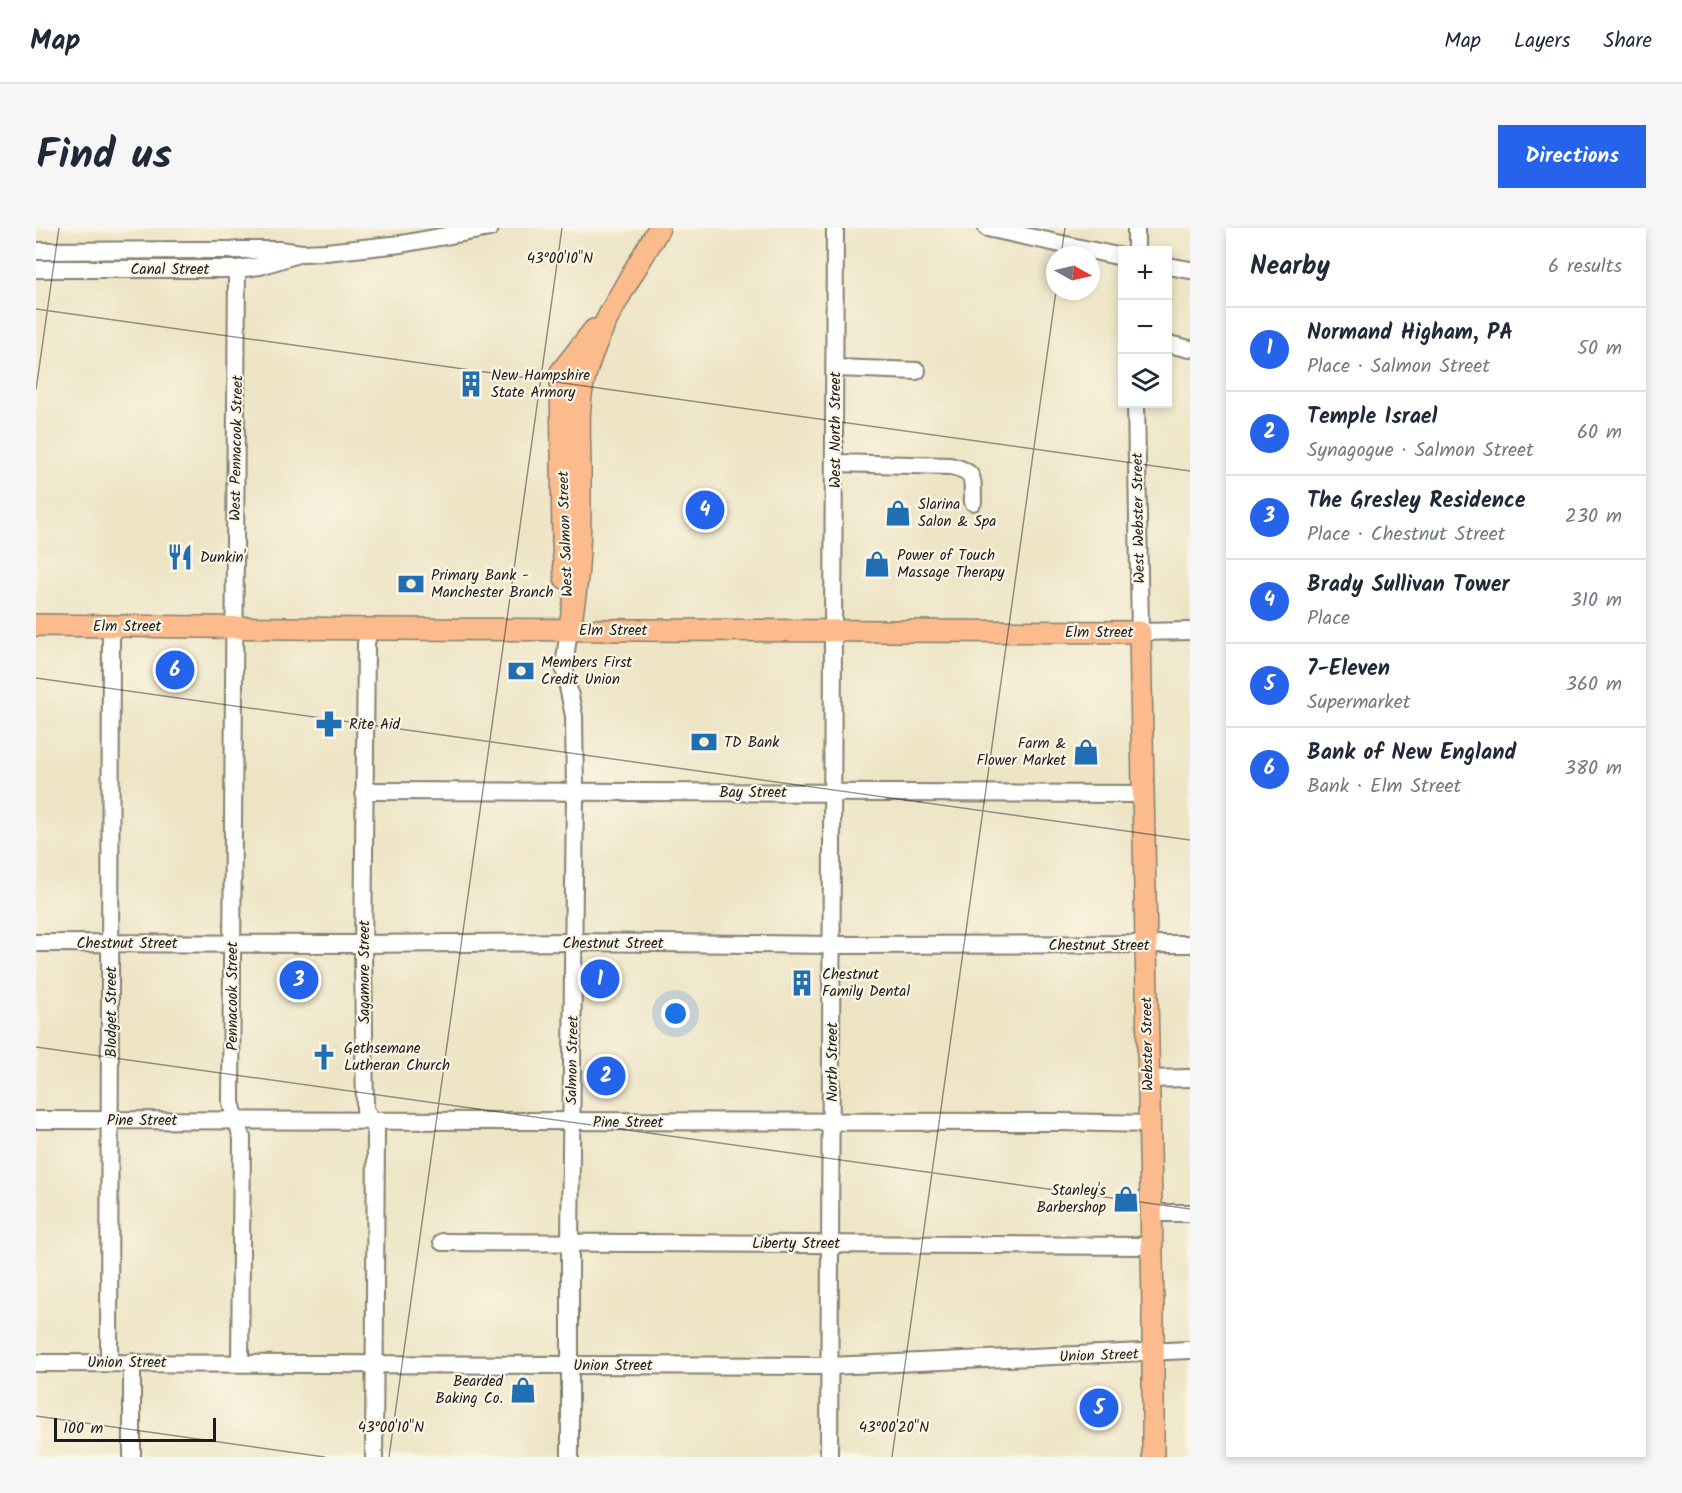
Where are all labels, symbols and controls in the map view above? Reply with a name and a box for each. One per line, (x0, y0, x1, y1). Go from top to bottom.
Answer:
text: Map (30, 19, 81, 64)
text: Map (1444, 25, 1481, 58)
text: Layers (1514, 25, 1570, 58)
text: Share (1603, 25, 1652, 58)
text: Find us (36, 123, 172, 190)
button: Directions (1498, 125, 1646, 188)
north arrow (1046, 246, 1100, 300)
map controls (1118, 246, 1172, 408)
button: + (1118, 246, 1172, 300)
text: Nearby (1250, 246, 1330, 288)
text: 43°00'10"N (527, 247, 593, 271)
text: 6 results (1548, 251, 1622, 283)
street label: Canal Street (131, 258, 210, 282)
button: − (1118, 300, 1172, 354)
text: Normand Higham, PA (1307, 316, 1513, 351)
text: 1 (1266, 333, 1273, 365)
text: 50 m (1577, 333, 1622, 365)
text: Place · Salmon Street (1307, 351, 1490, 383)
button: layers (1118, 354, 1172, 408)
place label: New Hampshire State Armory (491, 364, 590, 405)
building icon: New Hampshire State Armory (456, 369, 486, 399)
street label: West North Street (824, 372, 848, 488)
street label: West Pennacook Street (224, 375, 250, 521)
text: Temple Israel (1307, 400, 1437, 435)
text: 2 (1264, 417, 1275, 449)
text: 60 m (1577, 417, 1622, 449)
text: Synagogue · Salmon Street (1307, 435, 1534, 467)
street label: West Webster Street (1126, 452, 1152, 584)
street label: West Salmon Street (552, 470, 580, 597)
text: The Gresley Residence (1307, 484, 1525, 519)
pin: 4 (686, 488, 724, 532)
place label: Slarina Salon & Spa (918, 493, 996, 534)
shop icon: Slarina Salon & Spa (883, 498, 913, 528)
text: 3 (1264, 501, 1275, 533)
text: 230 m (1565, 501, 1622, 533)
text: Place · Chestnut Street (1307, 519, 1506, 551)
restaurant icon: Dunkin' (165, 542, 195, 572)
place label: Power of Touch Massage Therapy (897, 544, 1006, 585)
place label: Dunkin' (200, 546, 246, 570)
shop icon: Power of Touch Massage Therapy (862, 549, 892, 579)
place label: Primary Bank - Manchester Branch (431, 564, 554, 605)
text: Brady Sullivan Tower (1307, 568, 1509, 603)
bank icon: Primary Bank - Manchester Branch (396, 569, 426, 599)
text: 4 (1264, 585, 1275, 617)
text: 310 m (1570, 585, 1622, 617)
text: Place (1307, 603, 1350, 635)
street label: Elm Street (93, 615, 161, 639)
street label: Elm Street (579, 619, 647, 643)
street label: Elm Street (1065, 621, 1133, 645)
pin: 6 (156, 648, 194, 692)
place label: Members First Credit Union (541, 651, 632, 692)
text: 7-Eleven (1307, 652, 1390, 687)
bank icon: Members First Credit Union (506, 656, 536, 686)
text: 5 (1264, 669, 1275, 701)
text: 360 m (1566, 669, 1622, 701)
text: Supermarket (1307, 687, 1410, 719)
pharmacy icon: Rite Aid (314, 709, 344, 739)
place label: Rite Aid (349, 713, 401, 737)
bank icon: TD Bank (689, 727, 719, 757)
place label: TD Bank (724, 731, 780, 755)
place label: Farm & Flower Market (976, 732, 1066, 773)
text: Bank of New England (1307, 736, 1516, 771)
shop icon: Farm & Flower Market (1071, 737, 1101, 767)
text: 6 (1264, 753, 1275, 785)
text: 380 m (1565, 753, 1622, 785)
text: Bank · Elm Street (1307, 771, 1461, 803)
street label: Bay Street (719, 781, 787, 805)
street label: Sagamore Street (353, 920, 377, 1024)
street label: Chestnut Street (76, 932, 178, 956)
street label: Chestnut Street (562, 932, 664, 956)
street label: Chestnut Street (1048, 934, 1150, 958)
street label: Pennacook Street (221, 941, 245, 1051)
pin: 1 (580, 956, 620, 1002)
pin: 3 (280, 958, 318, 1002)
place label: Chestnut Family Dental (822, 963, 910, 1004)
street label: Blodget Street (100, 966, 124, 1058)
building icon: Chestnut Family Dental (787, 968, 817, 998)
street label: Webster Street (1135, 996, 1161, 1091)
your location (661, 999, 690, 1028)
street label: Salmon Street (560, 1015, 586, 1105)
street label: North Street (821, 1022, 845, 1102)
place label: Gethsemane Lutheran Church (344, 1037, 450, 1078)
church icon: Gethsemane Lutheran Church (309, 1042, 339, 1072)
pin: 2 (586, 1054, 626, 1098)
street label: Pine Street (107, 1109, 177, 1133)
street label: Pine Street (593, 1111, 663, 1135)
place label: Stanley's Barbershop (1036, 1179, 1107, 1220)
shop icon: Stanley's Barbershop (1111, 1184, 1141, 1214)
street label: Liberty Street (752, 1232, 840, 1256)
street label: Union Street (1059, 1343, 1139, 1369)
street label: Union Street (87, 1351, 167, 1375)
street label: Union Street (573, 1354, 653, 1378)
place label: Bearded Baking Co. (435, 1370, 504, 1411)
shop icon: Bearded Baking Co. (508, 1375, 538, 1405)
pin: 5 (1080, 1386, 1118, 1430)
scale bar (54, 1415, 216, 1442)
text: 100 m (63, 1416, 103, 1441)
text: 43°00'10"N (358, 1416, 424, 1440)
text: 43°00'20"N (859, 1416, 929, 1440)

